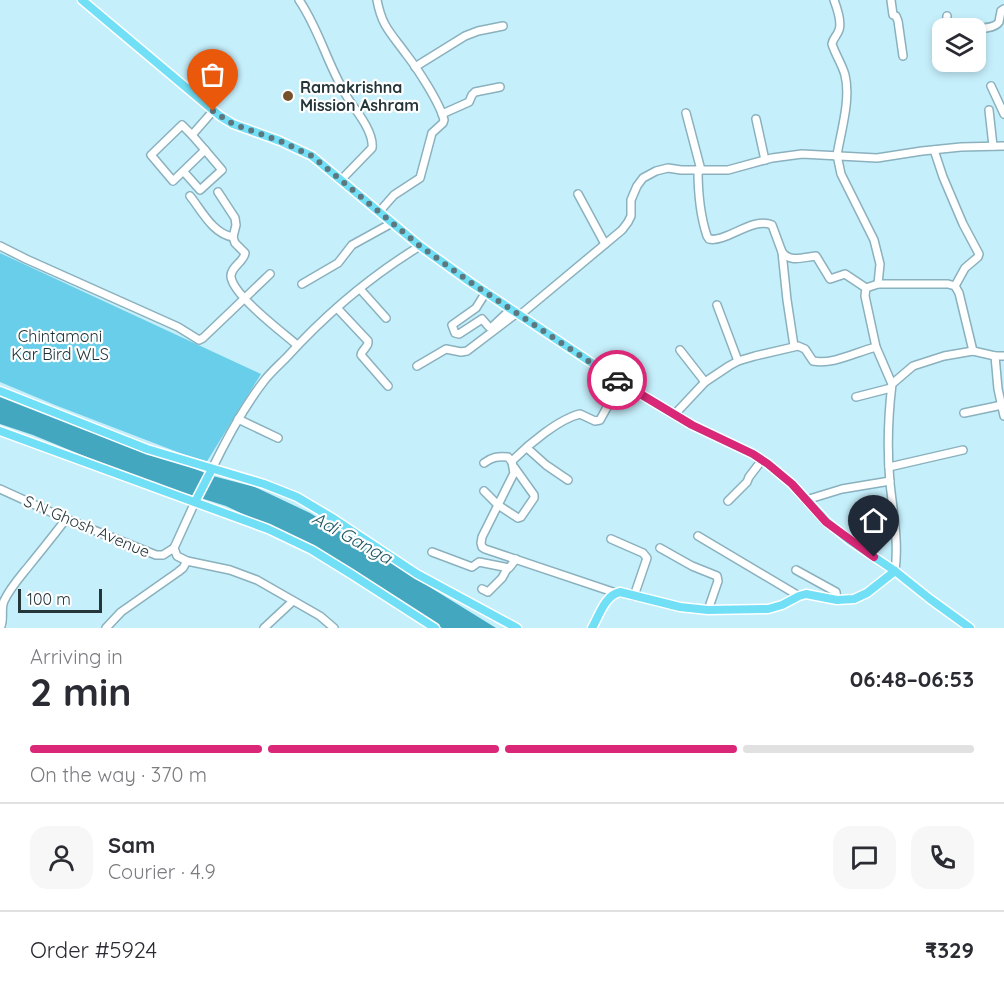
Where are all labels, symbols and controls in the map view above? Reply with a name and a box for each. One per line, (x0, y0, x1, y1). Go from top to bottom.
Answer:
map controls (932, 18, 986, 72)
button: layers (932, 18, 986, 72)
pin (187, 49, 238, 111)
icon: bag (196, 58, 229, 91)
place label: Ramakrishna Mission Ashram (300, 77, 419, 115)
marker: Ramakrishna Mission Ashram (281, 89, 295, 103)
park label: Chintamoni Kar Bird WLS (11, 326, 109, 364)
courier (587, 350, 647, 410)
icon: car (601, 364, 634, 397)
street label: S N Ghosh Avenue (21, 490, 153, 562)
pin (848, 495, 899, 557)
icon: home (857, 504, 890, 537)
water label: Adi Ganga (308, 506, 397, 569)
scale bar (18, 586, 102, 614)
text: 100 m (27, 589, 71, 609)
text: Arriving in (30, 644, 123, 669)
text: 06:48–06:53 (850, 665, 974, 693)
text: 2 min (30, 667, 132, 716)
text: On the way · 370 m (30, 762, 207, 787)
button: person (30, 826, 93, 889)
button: chat (833, 826, 896, 889)
button: phone (911, 826, 974, 889)
text: Sam (108, 831, 155, 859)
text: Courier · 4.9 (108, 859, 216, 884)
text: Order #5924 (30, 936, 157, 964)
text: ₹329 (925, 936, 974, 964)

